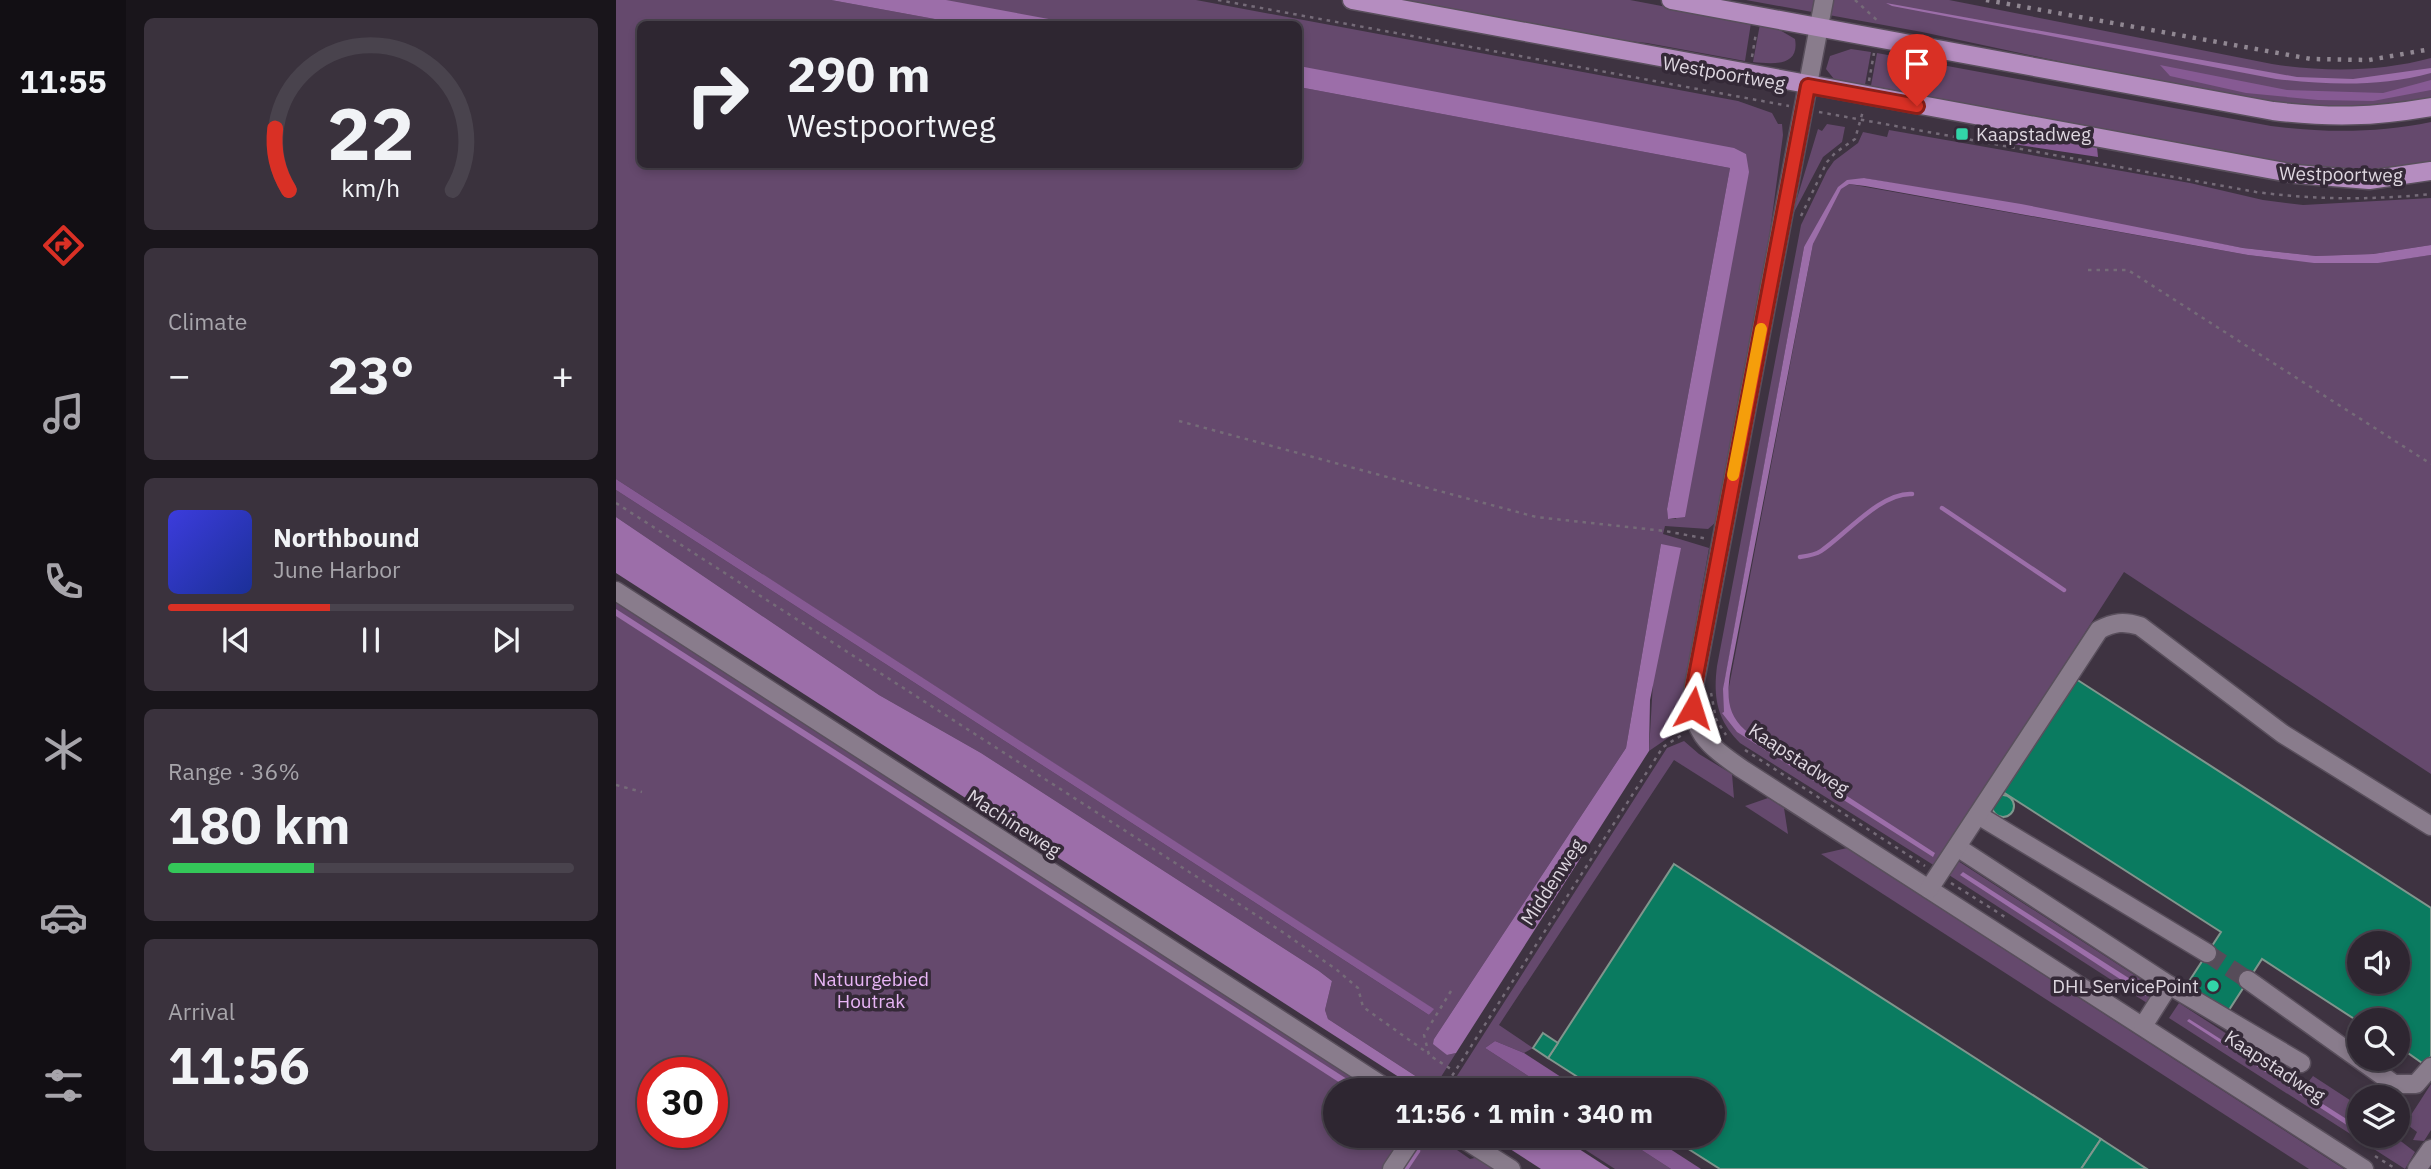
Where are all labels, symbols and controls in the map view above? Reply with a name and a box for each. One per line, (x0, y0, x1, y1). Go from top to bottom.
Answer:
pin (1887, 34, 1947, 106)
text: 290 m (787, 42, 931, 105)
icon: arrive (1898, 45, 1936, 83)
icon: right (672, 49, 763, 140)
street label: Westpoortweg (1661, 50, 1787, 96)
text: 11:55 (19, 60, 107, 102)
text: 22 (327, 85, 415, 180)
text: Westpoortweg (787, 104, 996, 146)
place label: Kaapstadweg (1976, 122, 2091, 146)
marker: Kaapstadweg (1954, 126, 1970, 142)
street label: Westpoortweg (2279, 161, 2403, 187)
text: km/h (342, 171, 400, 204)
icon: directions (39, 221, 88, 270)
text: Climate (168, 306, 247, 336)
text: 23° (328, 341, 414, 408)
text: − (168, 350, 191, 399)
text: + (551, 350, 574, 399)
icon: music (39, 389, 88, 438)
text: Northbound (273, 520, 420, 554)
text: June Harbor (273, 554, 401, 584)
icon: phone (39, 557, 88, 606)
icon: previous (217, 621, 255, 659)
icon: pause (352, 621, 390, 659)
icon: next (487, 621, 525, 659)
position arrow (1656, 671, 1730, 745)
street label: Kaapstadweg (1744, 718, 1854, 800)
icon: climate (39, 725, 88, 774)
text: Range · 36% (168, 756, 300, 786)
street label: Machineweg (963, 784, 1065, 862)
text: 180 km (168, 791, 350, 858)
street label: Middenweg (1515, 834, 1589, 930)
icon: car (39, 893, 88, 942)
map controls (2347, 931, 2410, 1148)
button: sound (2347, 931, 2410, 994)
park label: Natuurgebied Houtrak (813, 967, 929, 1013)
place label: DHL ServicePoint (2052, 974, 2199, 998)
marker: DHL ServicePoint (2205, 978, 2221, 994)
text: Arrival (168, 996, 235, 1026)
button: search (2347, 1008, 2410, 1071)
street label: Kaapstadweg (2220, 1025, 2330, 1107)
text: 11:56 (168, 1031, 310, 1098)
speed limit sign: 30 (637, 1057, 728, 1148)
icon: filters (39, 1061, 88, 1110)
button: layers (2347, 1085, 2410, 1148)
text: 11:56 · 1 min · 340 m (1395, 1096, 1653, 1130)

